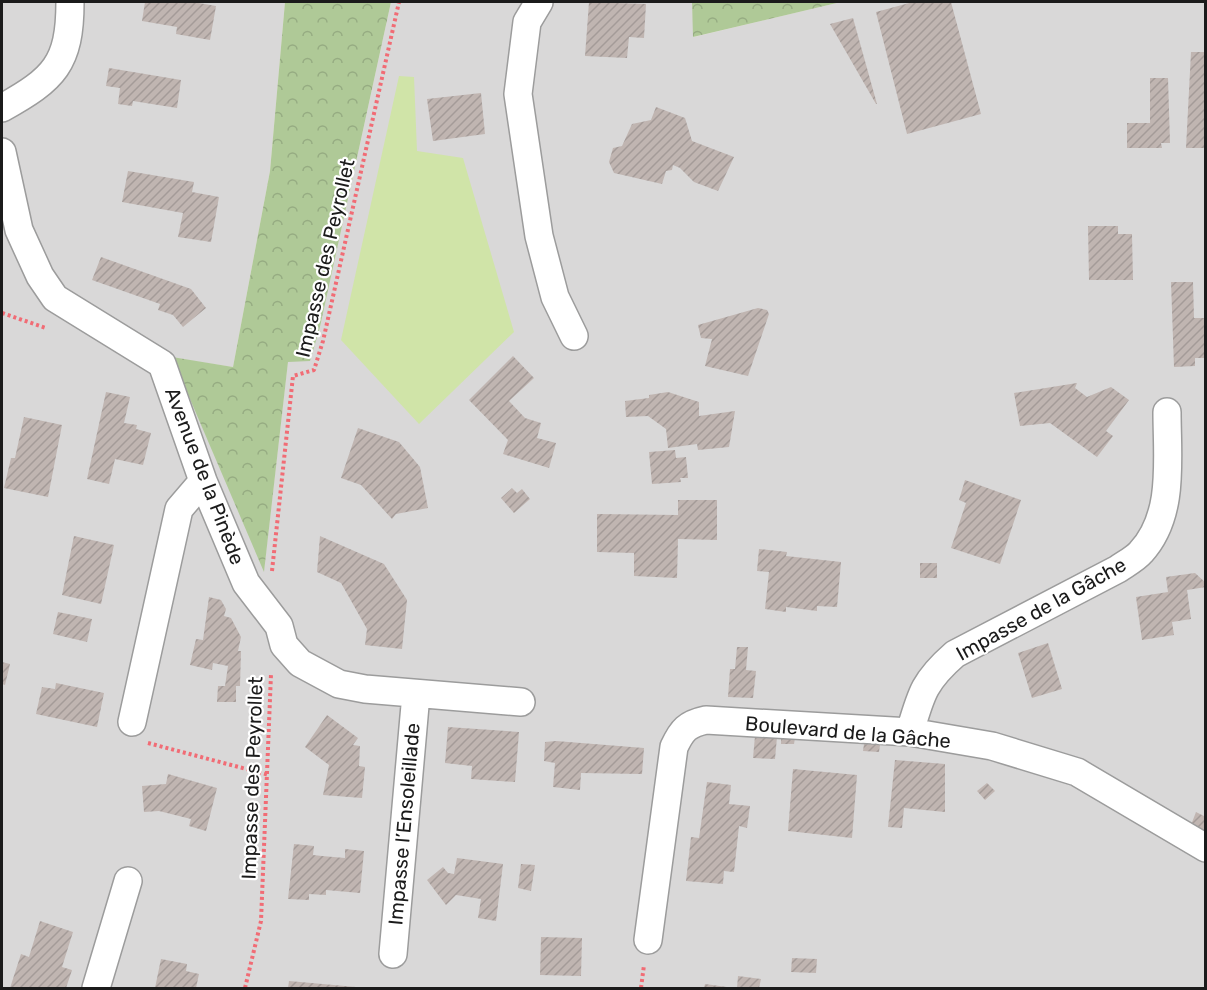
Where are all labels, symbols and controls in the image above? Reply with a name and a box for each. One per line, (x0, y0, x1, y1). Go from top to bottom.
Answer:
street label: Impasse des Peyrollet (290, 156, 360, 360)
street label: Avenue de la Pinède (160, 384, 250, 568)
street label: Impasse de la Gâche (952, 552, 1130, 666)
street label: Impasse des Peyrollet (236, 676, 268, 880)
street label: Boulevard de la Gâche (744, 711, 952, 753)
street label: Impasse l’Ensoleillade (383, 722, 425, 926)

